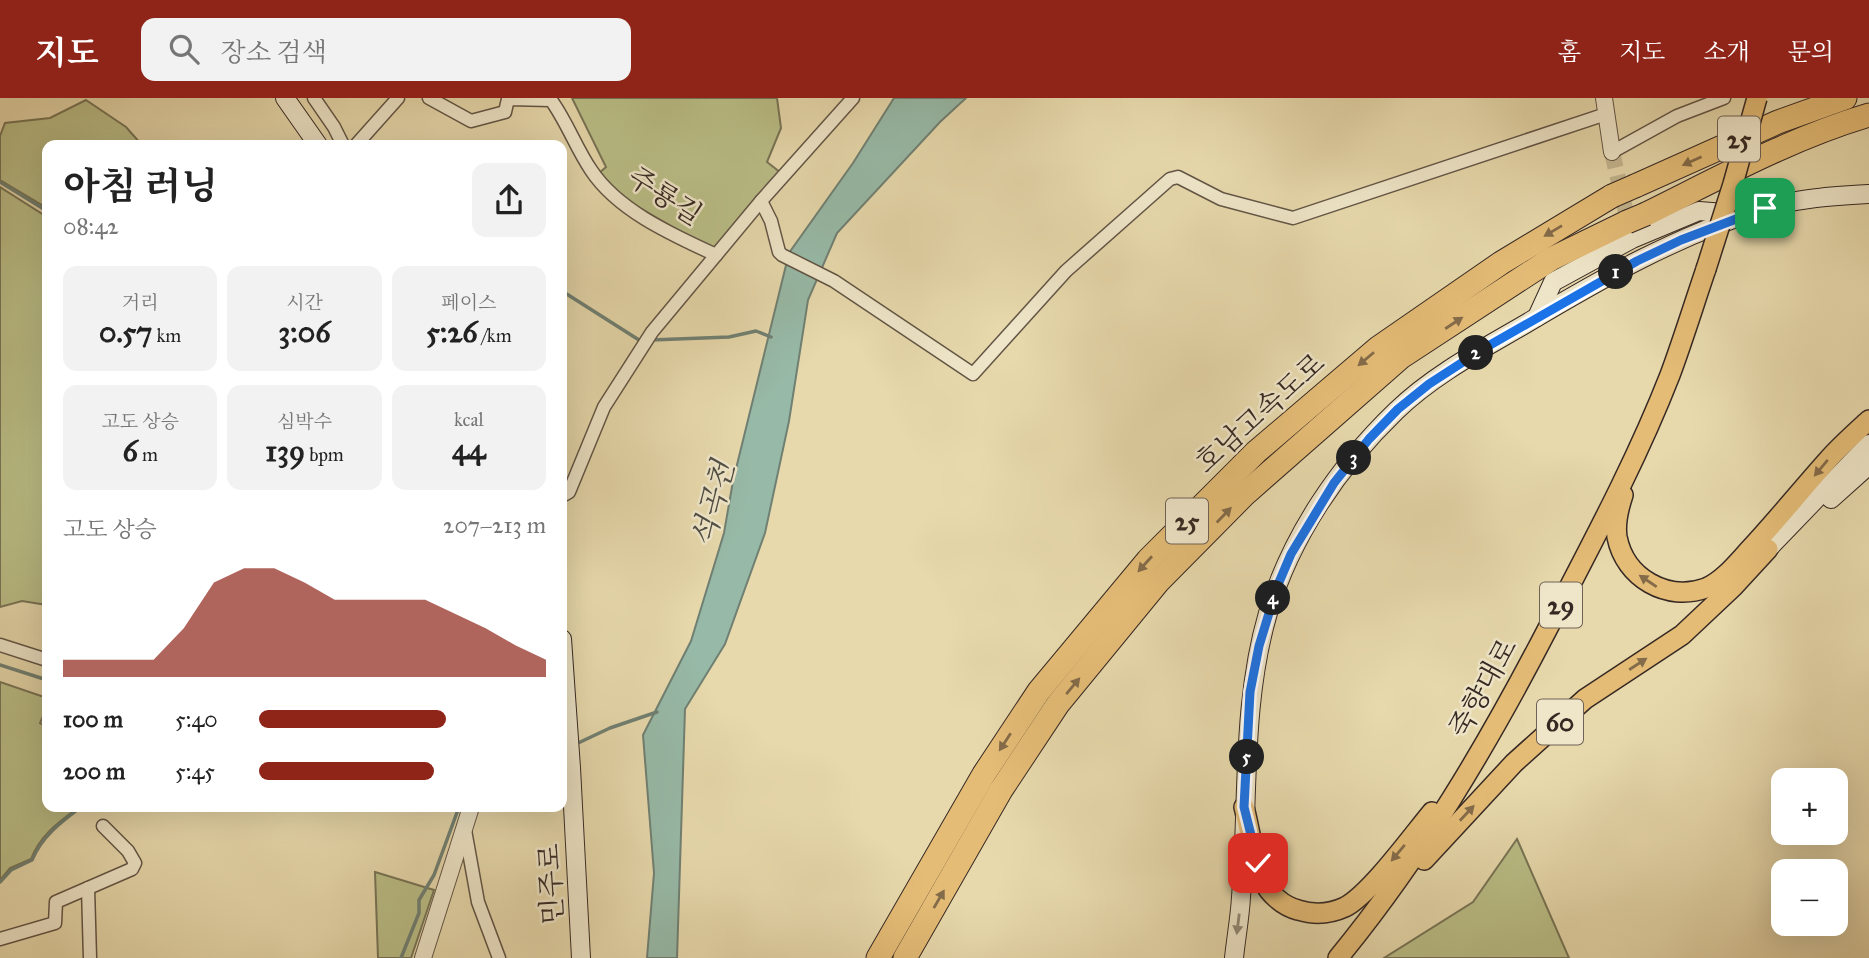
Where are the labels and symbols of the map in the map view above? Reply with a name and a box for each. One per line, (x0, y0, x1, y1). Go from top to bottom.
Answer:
road number: 25 (1718, 116, 1760, 162)
one-way arrow (1681, 156, 1702, 167)
street label: 주룡길 (621, 159, 709, 233)
pin (1735, 178, 1795, 238)
one-way arrow (1544, 225, 1563, 237)
pin: 1 (1598, 254, 1634, 290)
one-way arrow (1444, 316, 1464, 329)
pin: 2 (1458, 336, 1494, 370)
street label: 호남고속도로 (1188, 346, 1332, 480)
one-way arrow (1357, 351, 1374, 366)
pin: 3 (1336, 440, 1372, 476)
water label: 석곡천 (684, 455, 742, 551)
one-way arrow (1813, 459, 1829, 477)
road number: 25 (1166, 498, 1208, 544)
one-way arrow (1215, 507, 1232, 524)
one-way arrow (1138, 555, 1153, 572)
one-way arrow (1638, 575, 1658, 588)
pin: 4 (1256, 580, 1290, 616)
road number: 29 (1540, 583, 1582, 628)
street label: 죽향대로 (1441, 632, 1525, 744)
one-way arrow (1629, 657, 1647, 671)
one-way arrow (1065, 677, 1080, 694)
road number: 60 (1537, 700, 1583, 744)
one-way arrow (999, 733, 1012, 752)
pin: 5 (1230, 740, 1264, 774)
one-way arrow (1459, 805, 1475, 822)
pin (1228, 833, 1288, 893)
street label: 민주로 (531, 843, 571, 925)
one-way arrow (1390, 844, 1406, 862)
one-way arrow (933, 889, 945, 908)
one-way arrow (1232, 913, 1243, 935)

